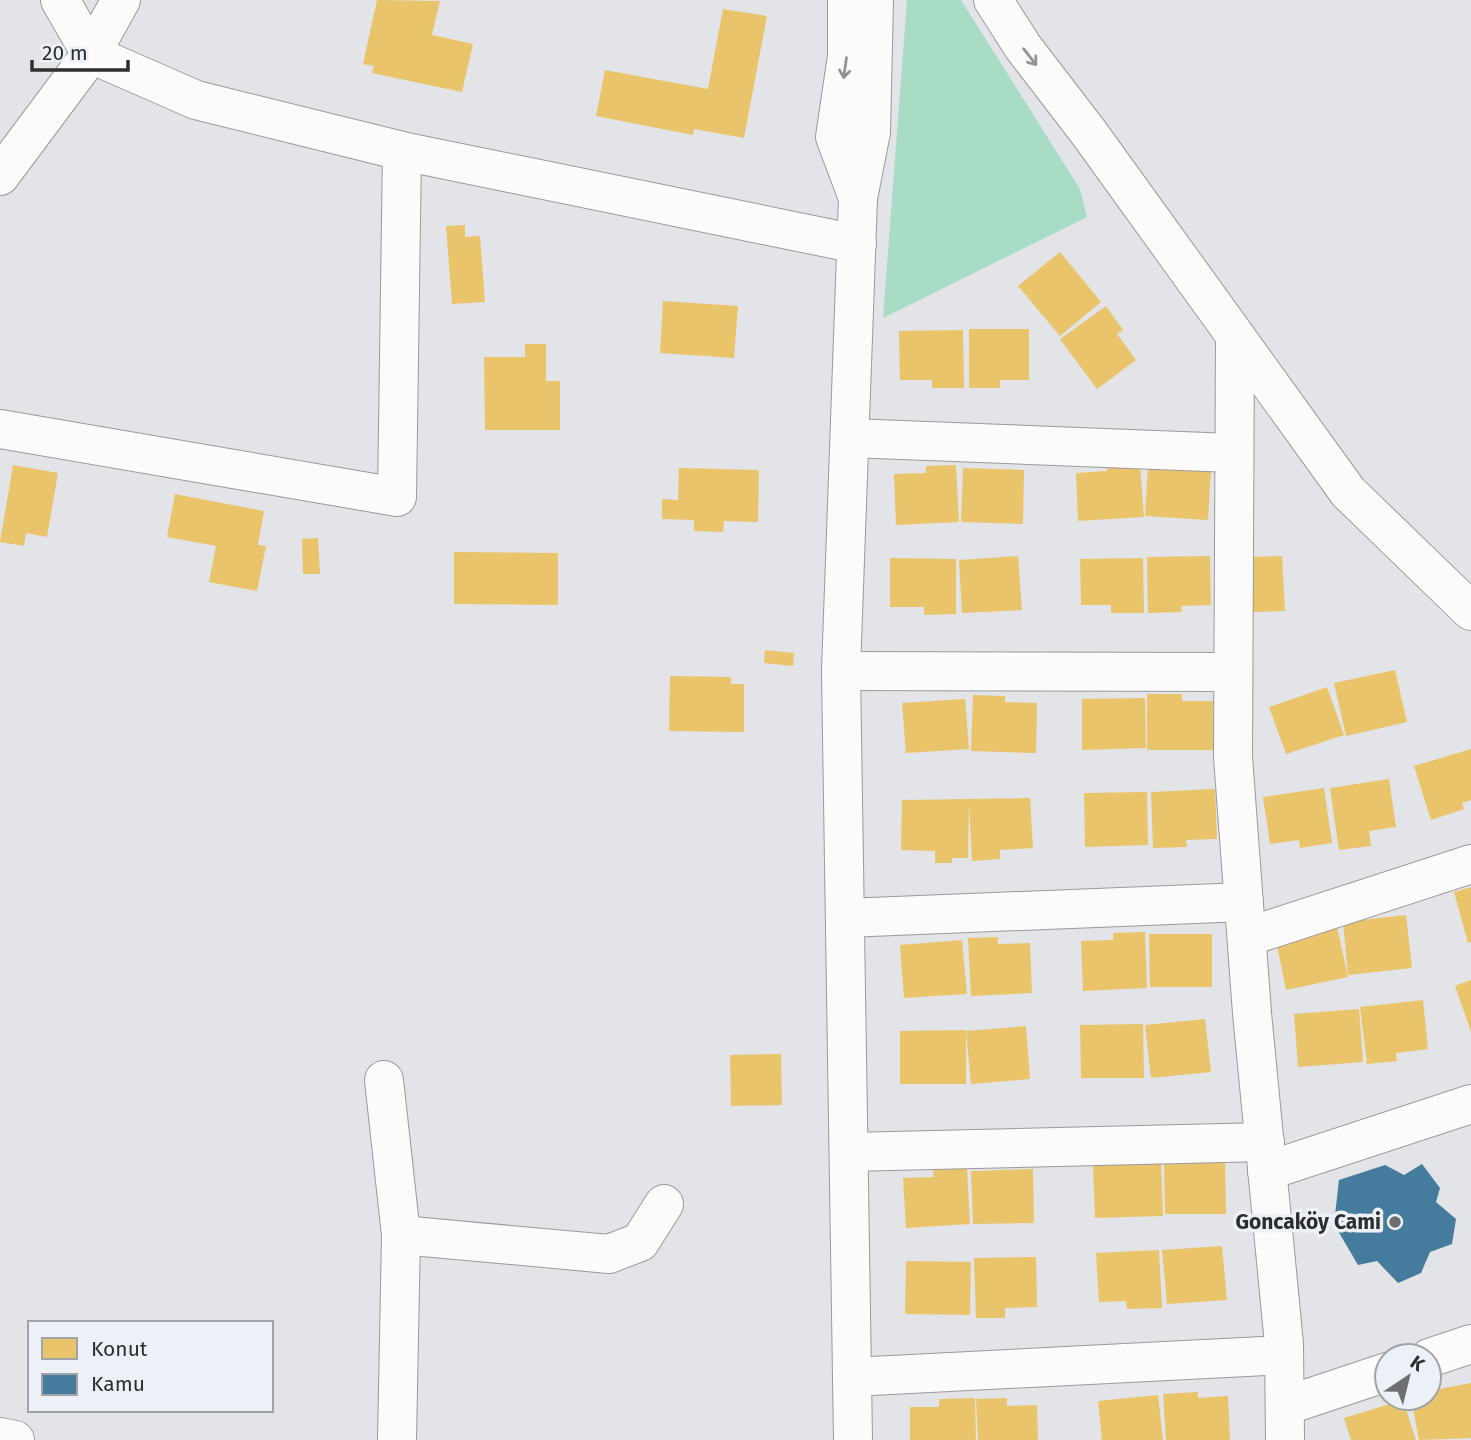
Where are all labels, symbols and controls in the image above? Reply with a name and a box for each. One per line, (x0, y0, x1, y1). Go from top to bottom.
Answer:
scale bar (32, 28, 128, 72)
text: 20 m (42, 40, 88, 66)
one-way arrow (1023, 47, 1038, 66)
one-way arrow (838, 56, 851, 79)
place label: Goncaköy Cami (1235, 1209, 1381, 1235)
marker: Goncaköy Cami (1387, 1214, 1403, 1230)
legend (28, 1321, 273, 1412)
text: Konut (91, 1336, 148, 1362)
north arrow (1373, 1342, 1443, 1412)
text: K (1406, 1351, 1430, 1377)
text: Kamu (91, 1371, 145, 1397)

